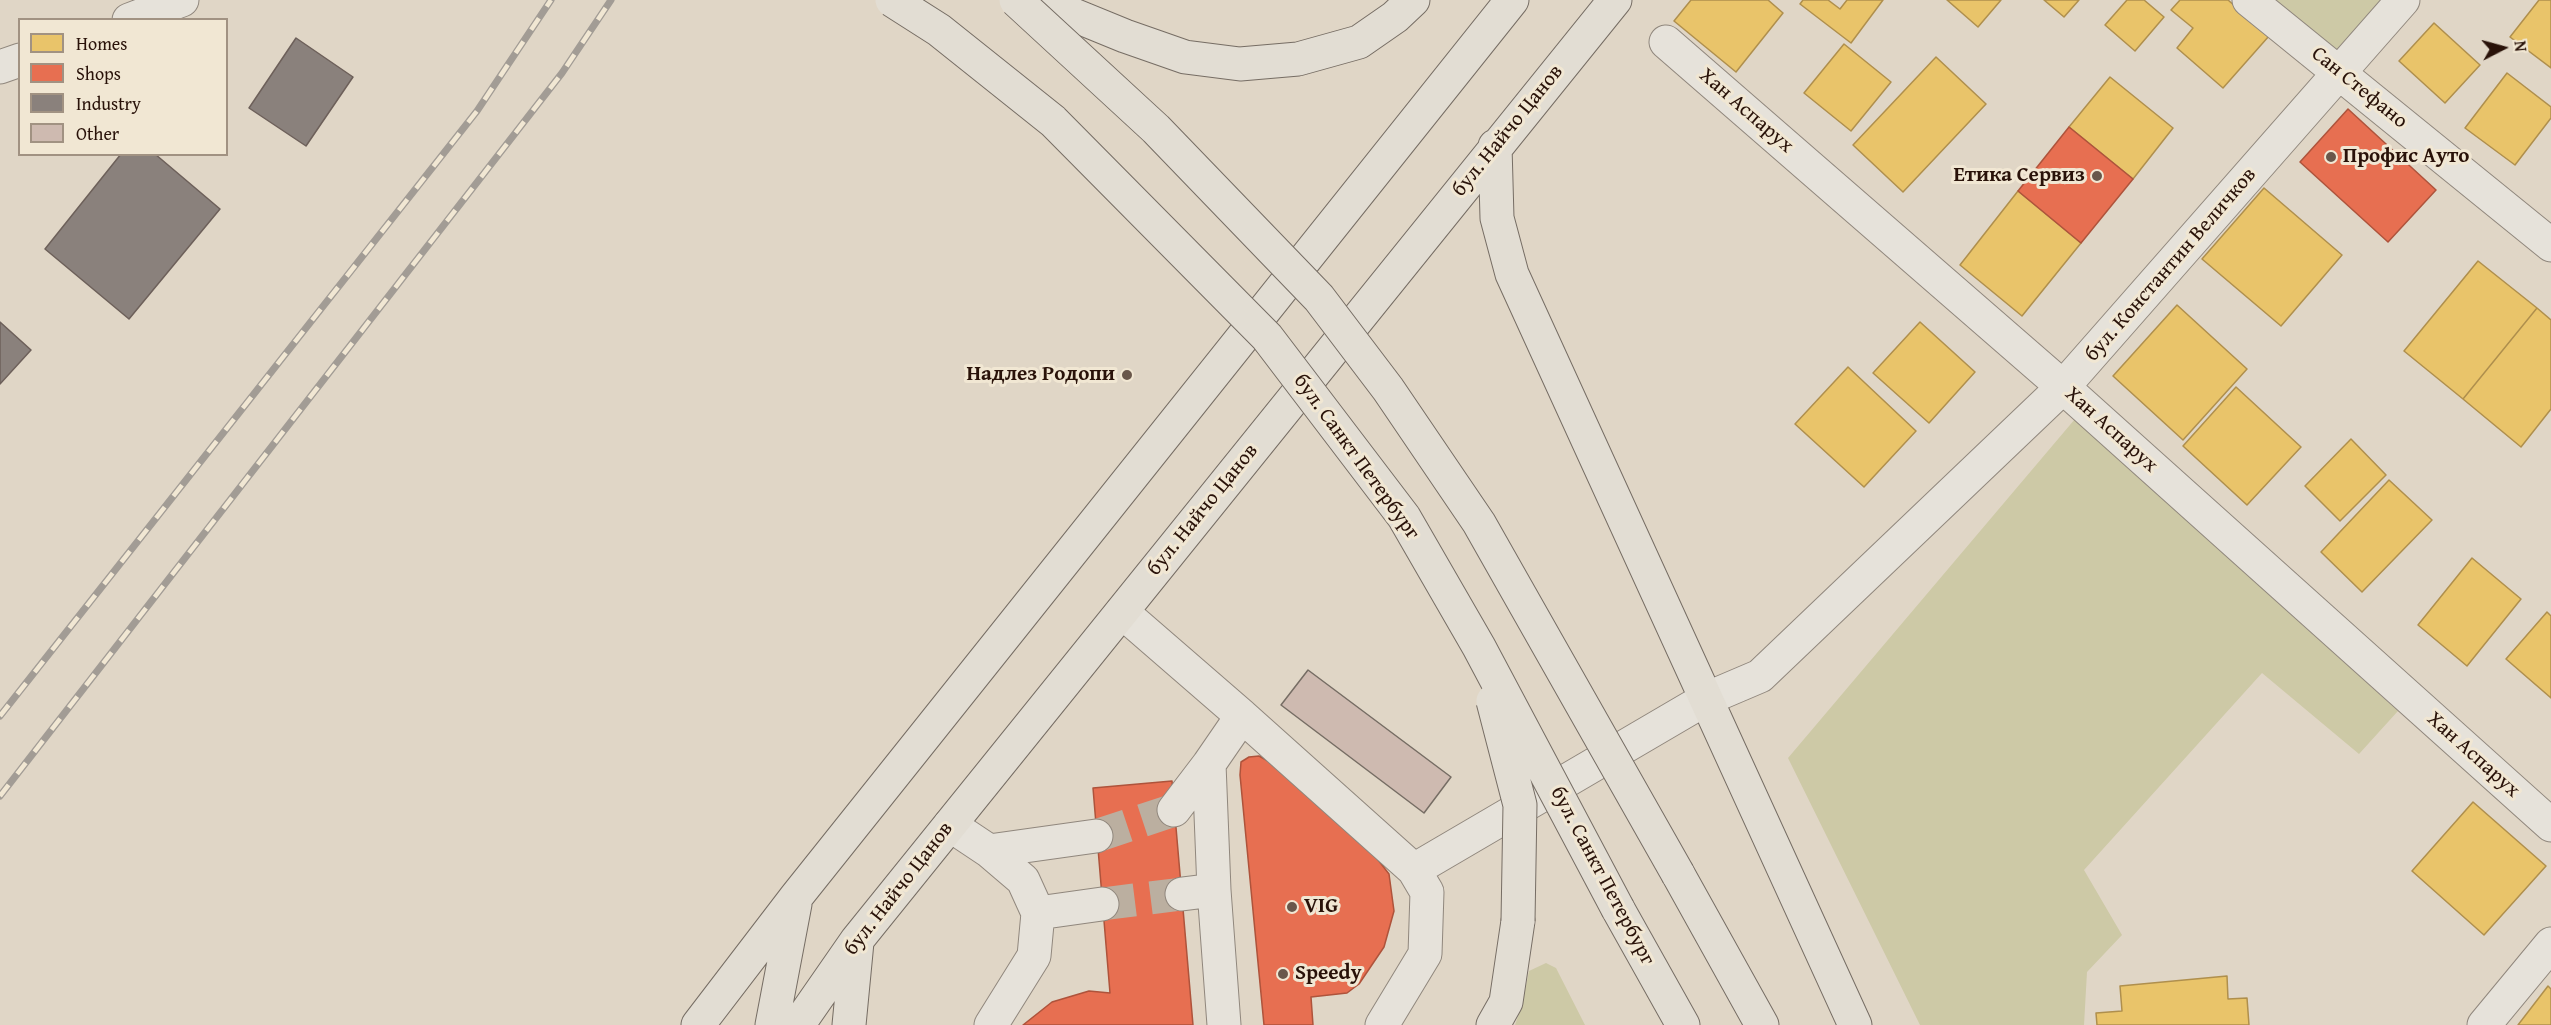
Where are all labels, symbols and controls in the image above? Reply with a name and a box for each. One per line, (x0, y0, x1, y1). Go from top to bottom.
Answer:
legend (18, 18, 228, 156)
north arrow (2473, 18, 2533, 78)
text: Homes (76, 30, 127, 57)
text: N (2508, 40, 2533, 53)
street label: Сан Стефано (2306, 42, 2412, 134)
text: Shops (76, 60, 121, 87)
street label: бул. Найчо Цанов (1447, 60, 1569, 202)
street label: Хан Аспарух (1694, 63, 1798, 159)
text: Industry (76, 90, 141, 117)
text: Other (76, 120, 119, 147)
place label: Профис Ауто (2343, 144, 2469, 170)
marker: Профис Ауто (2324, 150, 2338, 164)
place label: Етика Сервиз (1954, 163, 2085, 189)
street label: бул. Константин Величков (2080, 163, 2262, 367)
marker: Етика Сервиз (2090, 169, 2104, 183)
place label: Надлез Родопи (967, 362, 1115, 388)
marker: Надлез Родопи (1120, 368, 1134, 382)
street label: бул. Санкт Петербург (1287, 369, 1425, 545)
street label: Хан Аспарух (2059, 382, 2163, 478)
street label: бул. Найчо Цанов (1142, 439, 1264, 581)
street label: Хан Аспарух (2421, 707, 2525, 803)
street label: бул. Санкт Петербург (1544, 782, 1660, 970)
street label: бул. Найчо Цанов (839, 817, 959, 961)
place label: VIG (1304, 894, 1338, 920)
marker: VIG (1285, 900, 1299, 914)
place label: Speedy (1295, 961, 1361, 987)
marker: Speedy (1276, 967, 1290, 981)

